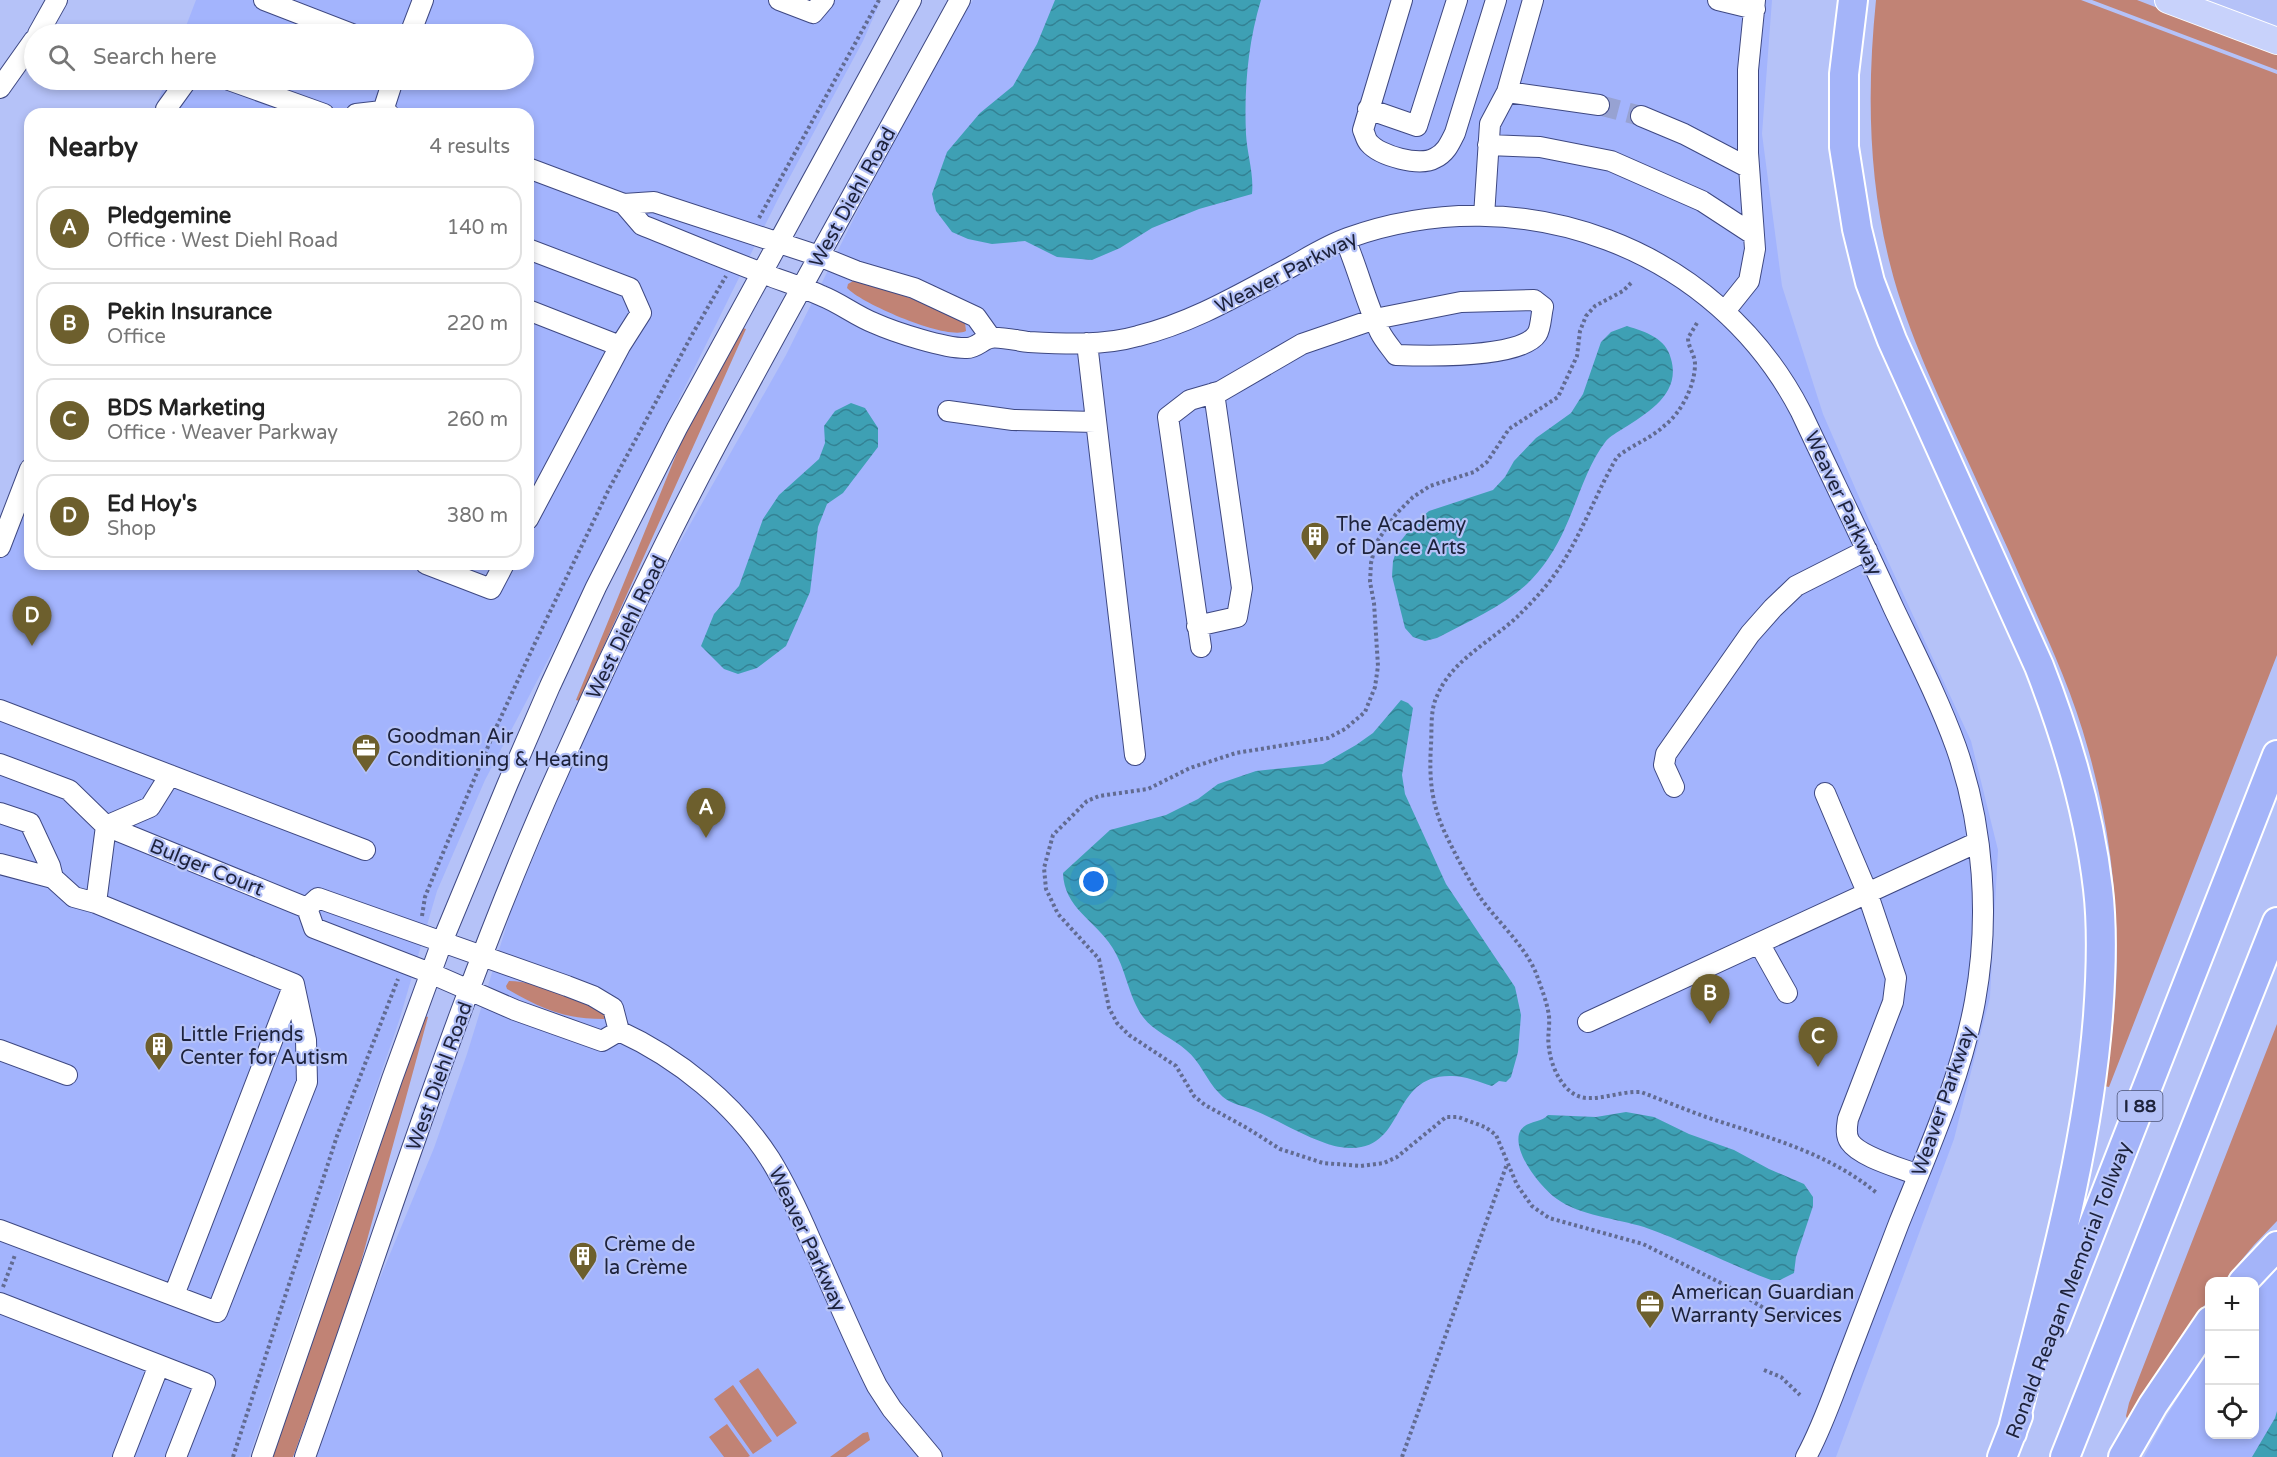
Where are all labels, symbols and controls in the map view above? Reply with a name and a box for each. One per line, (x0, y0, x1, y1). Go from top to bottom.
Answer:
search box (24, 24, 534, 90)
icon: search (45, 41, 78, 74)
text: Search here (93, 44, 217, 70)
street label: West Diehl Road (804, 123, 901, 272)
text: Nearby (48, 132, 138, 163)
text: 4 results (430, 135, 510, 159)
text: Pledgemine (107, 203, 231, 229)
text: A (62, 216, 77, 240)
text: 140 m (447, 216, 508, 240)
street label: Weaver Parkway (1211, 227, 1362, 319)
text: Office · West Diehl Road (107, 229, 338, 253)
text: Pekin Insurance (107, 299, 272, 325)
text: B (63, 312, 76, 336)
text: 220 m (447, 312, 508, 336)
text: Office (107, 325, 166, 349)
text: BDS Marketing (107, 395, 266, 421)
text: C (63, 408, 76, 432)
text: 260 m (447, 408, 508, 432)
text: Office · Weaver Parkway (107, 421, 338, 445)
street label: Weaver Parkway (1799, 427, 1887, 580)
text: Ed Hoy's (107, 491, 197, 517)
text: D (62, 504, 77, 528)
text: 380 m (447, 504, 508, 528)
place label: The Academy of Dance Arts (1336, 513, 1466, 560)
text: Shop (107, 517, 156, 541)
building icon: The Academy of Dance Arts (1299, 520, 1331, 562)
street label: West Diehl Road (582, 552, 672, 703)
pin: D (12, 596, 51, 646)
place label: Goodman Air Conditioning & Heating (387, 725, 609, 772)
office icon: Goodman Air Conditioning & Heating (350, 732, 382, 774)
pin: A (686, 788, 726, 838)
street label: Bulger Court (146, 834, 267, 902)
your location (1079, 867, 1108, 896)
pin: B (1690, 974, 1730, 1024)
street label: West Diehl Road (402, 999, 478, 1154)
pin: C (1798, 1018, 1838, 1067)
place label: Little Friends Center for Autism (180, 1023, 348, 1070)
street label: Weaver Parkway (1907, 1023, 1981, 1179)
building icon: Little Friends Center for Autism (143, 1030, 175, 1072)
road number: I 88 (2118, 1091, 2162, 1121)
street label: Ronald Reagan Memorial Tollway (2001, 1138, 2137, 1442)
street label: Weaver Parkway (763, 1163, 851, 1316)
place label: Crème de la Crème (604, 1233, 695, 1280)
building icon: Crème de la Crème (567, 1240, 599, 1282)
map controls (2205, 1277, 2259, 1439)
button: + (2205, 1277, 2259, 1331)
place label: American Guardian Warranty Services (1671, 1281, 1854, 1328)
office icon: American Guardian Warranty Services (1634, 1288, 1666, 1330)
button: − (2205, 1331, 2259, 1385)
button: locate (2205, 1385, 2259, 1439)

